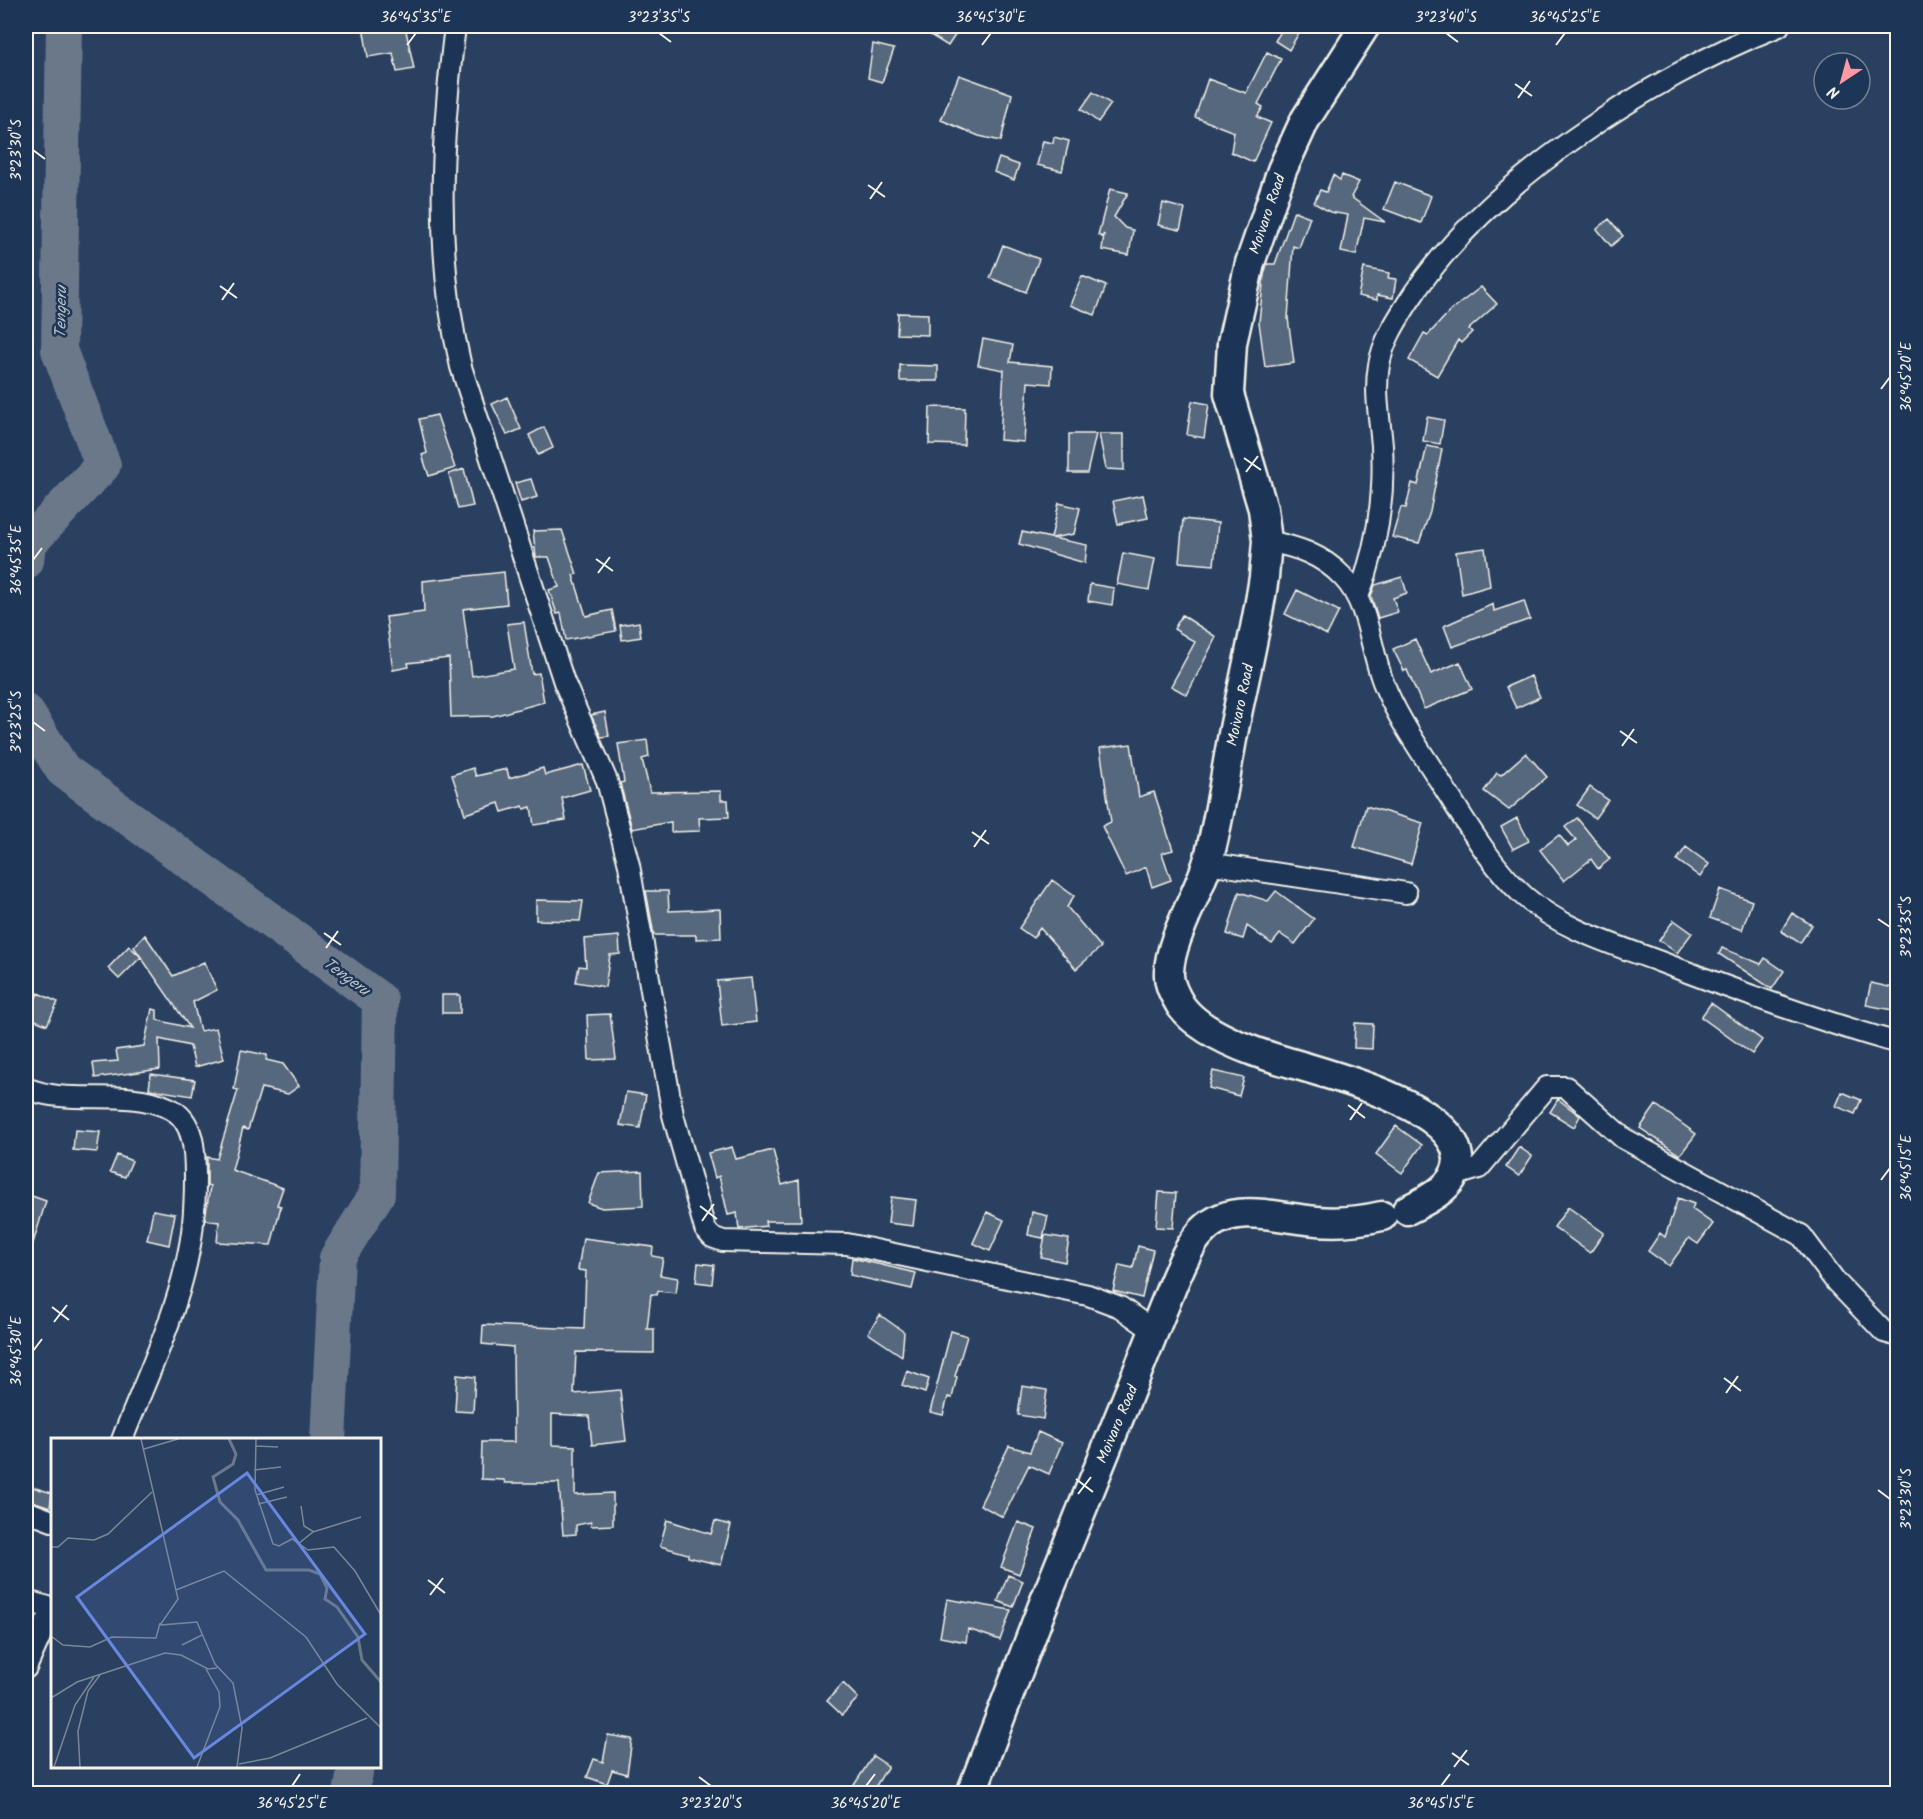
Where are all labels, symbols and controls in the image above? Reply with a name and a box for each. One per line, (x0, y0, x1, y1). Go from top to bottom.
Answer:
text: 36°45'35"E (381, 6, 453, 30)
text: 3°23'35"S (628, 6, 690, 30)
text: 36°45'30"E (956, 6, 1027, 30)
text: 3°23'40"S (1415, 6, 1477, 30)
text: 36°45'25"E (1530, 6, 1602, 30)
north arrow (1812, 51, 1872, 111)
text: N (1823, 79, 1846, 105)
text: 3°23'30"S (5, 119, 29, 181)
street label: Moivaro Road (1243, 170, 1293, 258)
water label: Tengeru (49, 283, 74, 338)
text: 36°45'20"E (1895, 341, 1919, 412)
text: 36°45'35"E (5, 523, 29, 595)
street label: Moivaro Road (1221, 661, 1261, 749)
text: 3°23'25"S (5, 691, 29, 753)
text: 3°23'35"S (1895, 896, 1919, 958)
water label: Tengeru (318, 952, 376, 1004)
text: 36°45'15"E (1895, 1133, 1919, 1202)
text: 36°45'30"E (5, 1315, 29, 1386)
street label: Moivaro Road (1091, 1381, 1145, 1467)
inset map (51, 1438, 381, 1768)
text: 3°23'30"S (1895, 1468, 1919, 1530)
text: 36°45'25"E (257, 1792, 329, 1816)
text: 3°23'20"S (680, 1792, 742, 1816)
text: 36°45'20"E (831, 1792, 902, 1816)
text: 36°45'15"E (1408, 1792, 1476, 1816)

